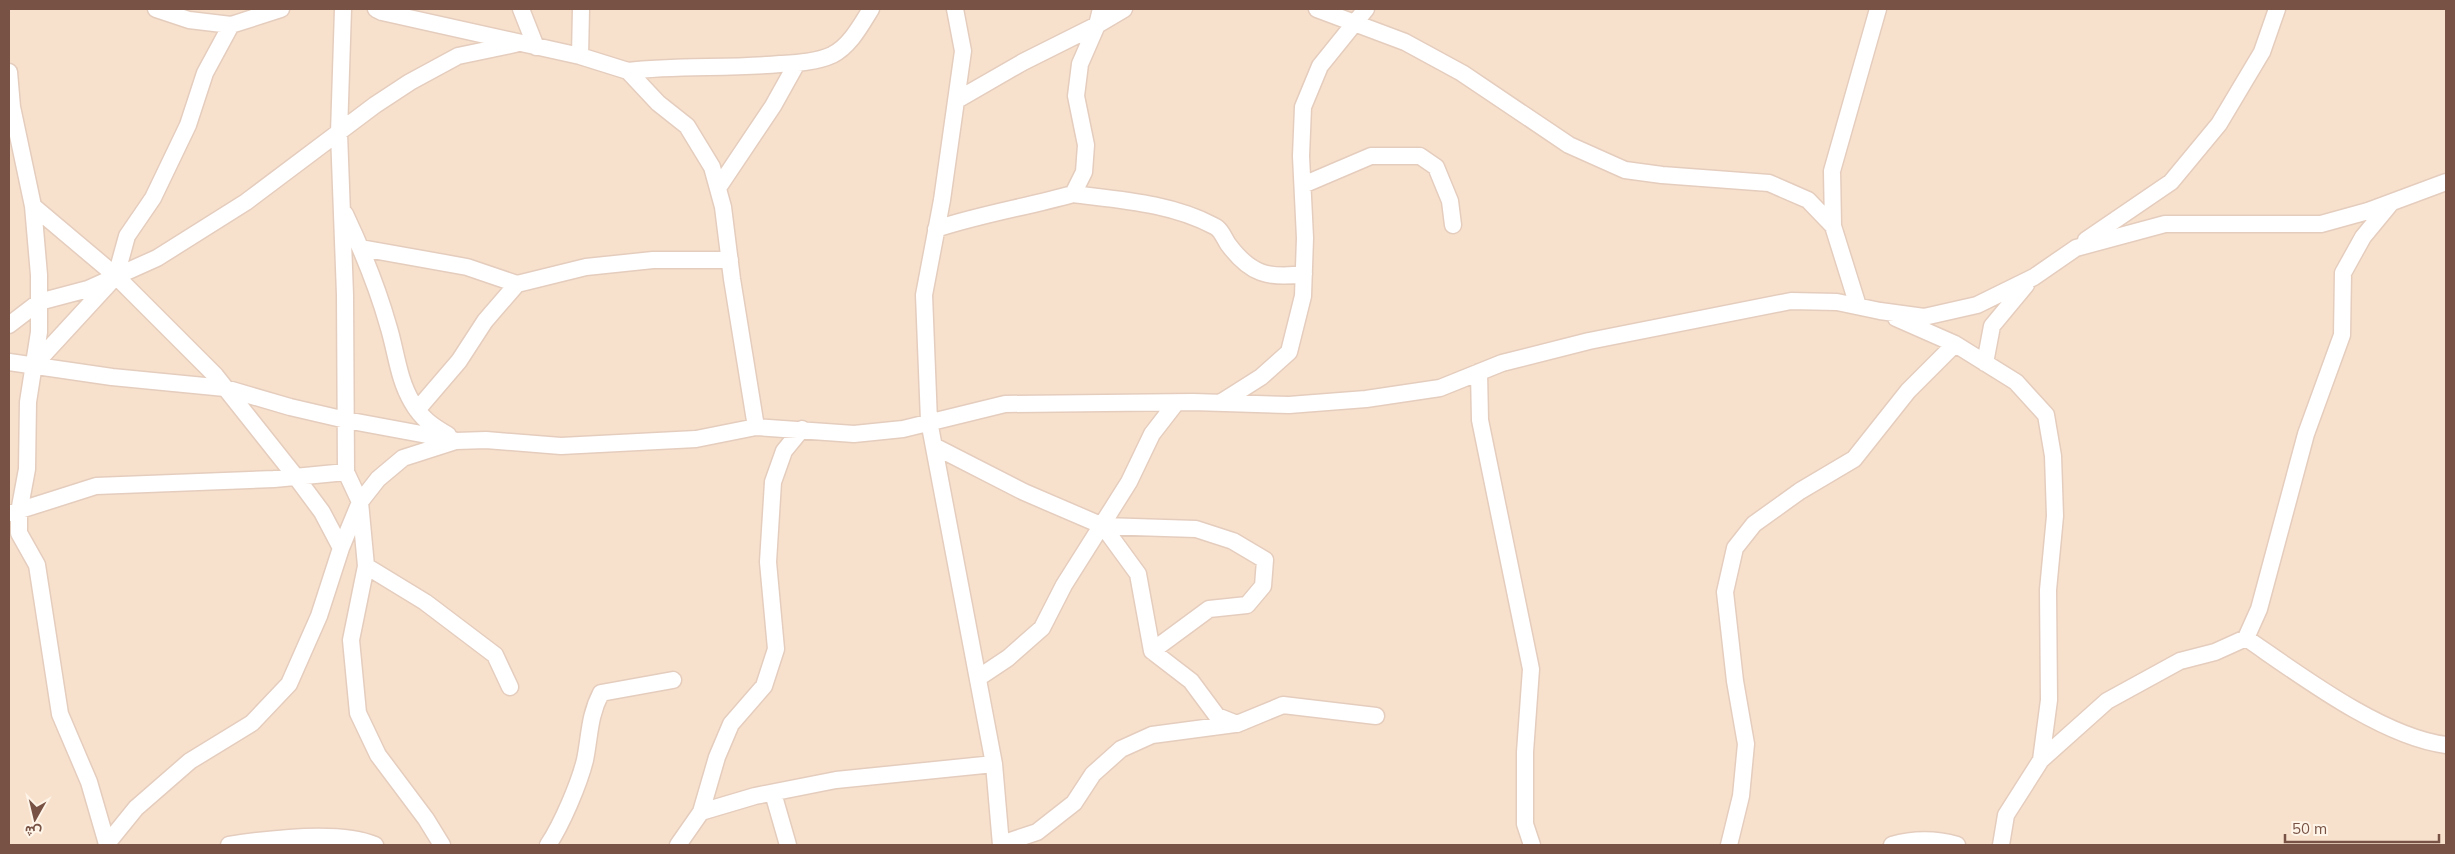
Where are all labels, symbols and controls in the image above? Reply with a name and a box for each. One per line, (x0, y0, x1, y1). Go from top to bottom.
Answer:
north arrow (10, 794, 60, 844)
scale bar (2285, 812, 2439, 844)
text: 50 m (2292, 819, 2327, 838)
text: ش (23, 822, 43, 842)

